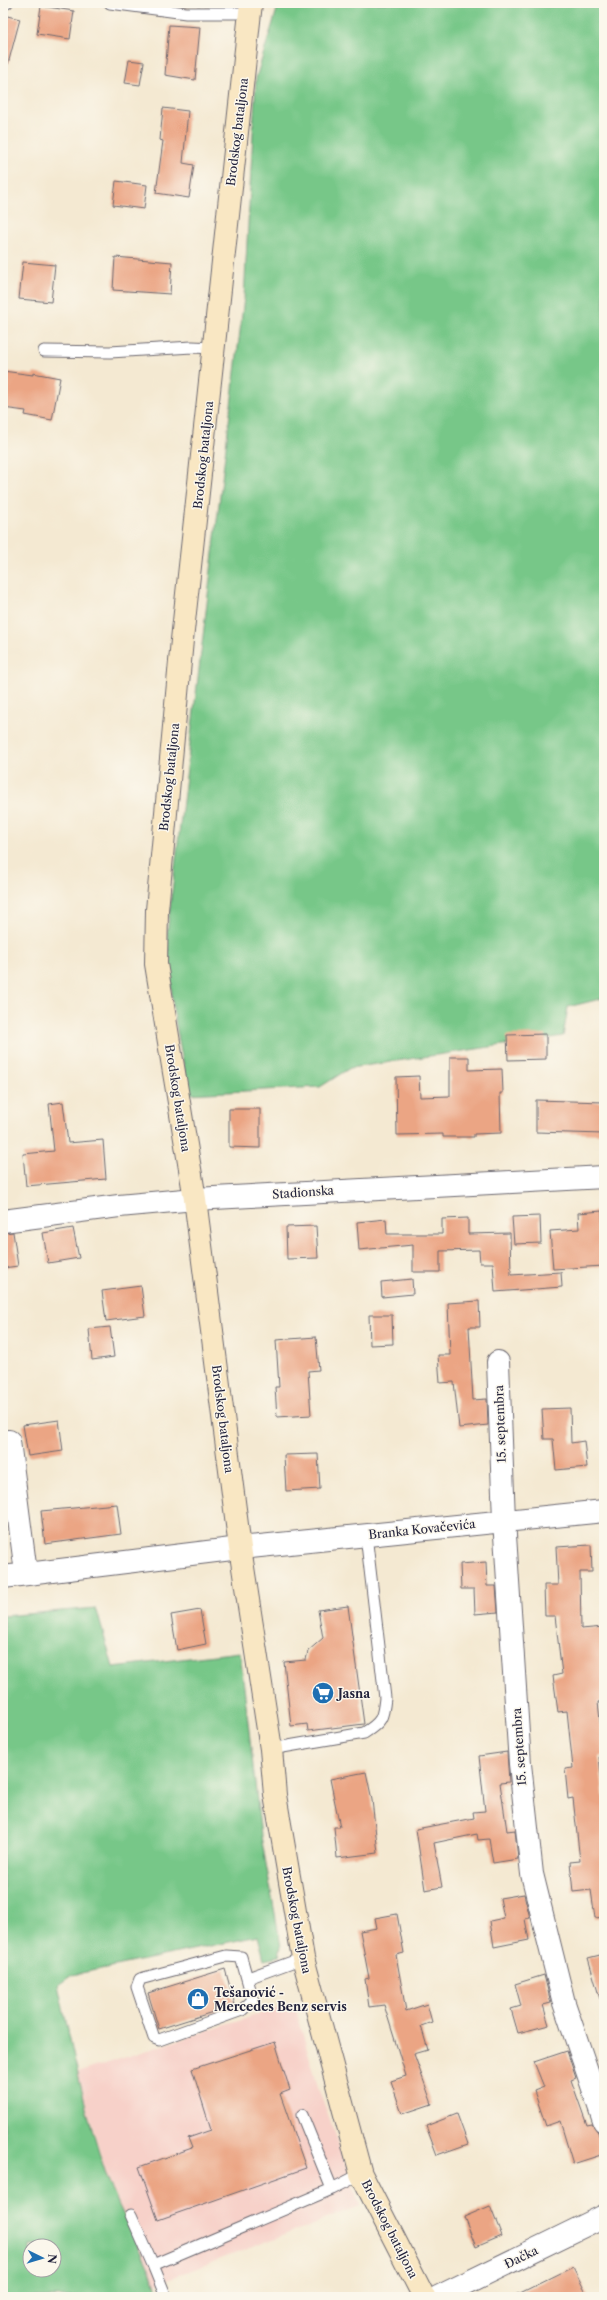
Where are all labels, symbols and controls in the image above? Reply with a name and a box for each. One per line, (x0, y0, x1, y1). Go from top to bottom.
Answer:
street label: Brodskog bataljona (223, 76, 251, 187)
street label: Brodskog bataljona (190, 399, 216, 510)
street label: Brodskog bataljona (156, 721, 182, 832)
street label: Brodskog bataljona (162, 1043, 194, 1154)
street label: Stadionska (272, 1182, 335, 1202)
street label: Brodskog bataljona (209, 1364, 237, 1475)
street label: 15. septembra (491, 1384, 509, 1463)
street label: Branka Kovačevića (368, 1516, 477, 1542)
supermarket icon: Jasna (310, 1680, 336, 1706)
place label: Jasna (336, 1686, 371, 1701)
street label: 15. septembra (509, 1707, 529, 1786)
street label: Brodskog bataljona (279, 1865, 315, 1975)
place label: Tešanović - Mercedes Benz servis (214, 1985, 347, 2014)
shop icon: Tešanović - Mercedes Benz servis (185, 1986, 211, 2012)
street label: Brodskog bataljona (359, 2177, 422, 2281)
north arrow (22, 2238, 62, 2278)
street label: Đačka (502, 2242, 541, 2272)
text: N (45, 2253, 59, 2265)

